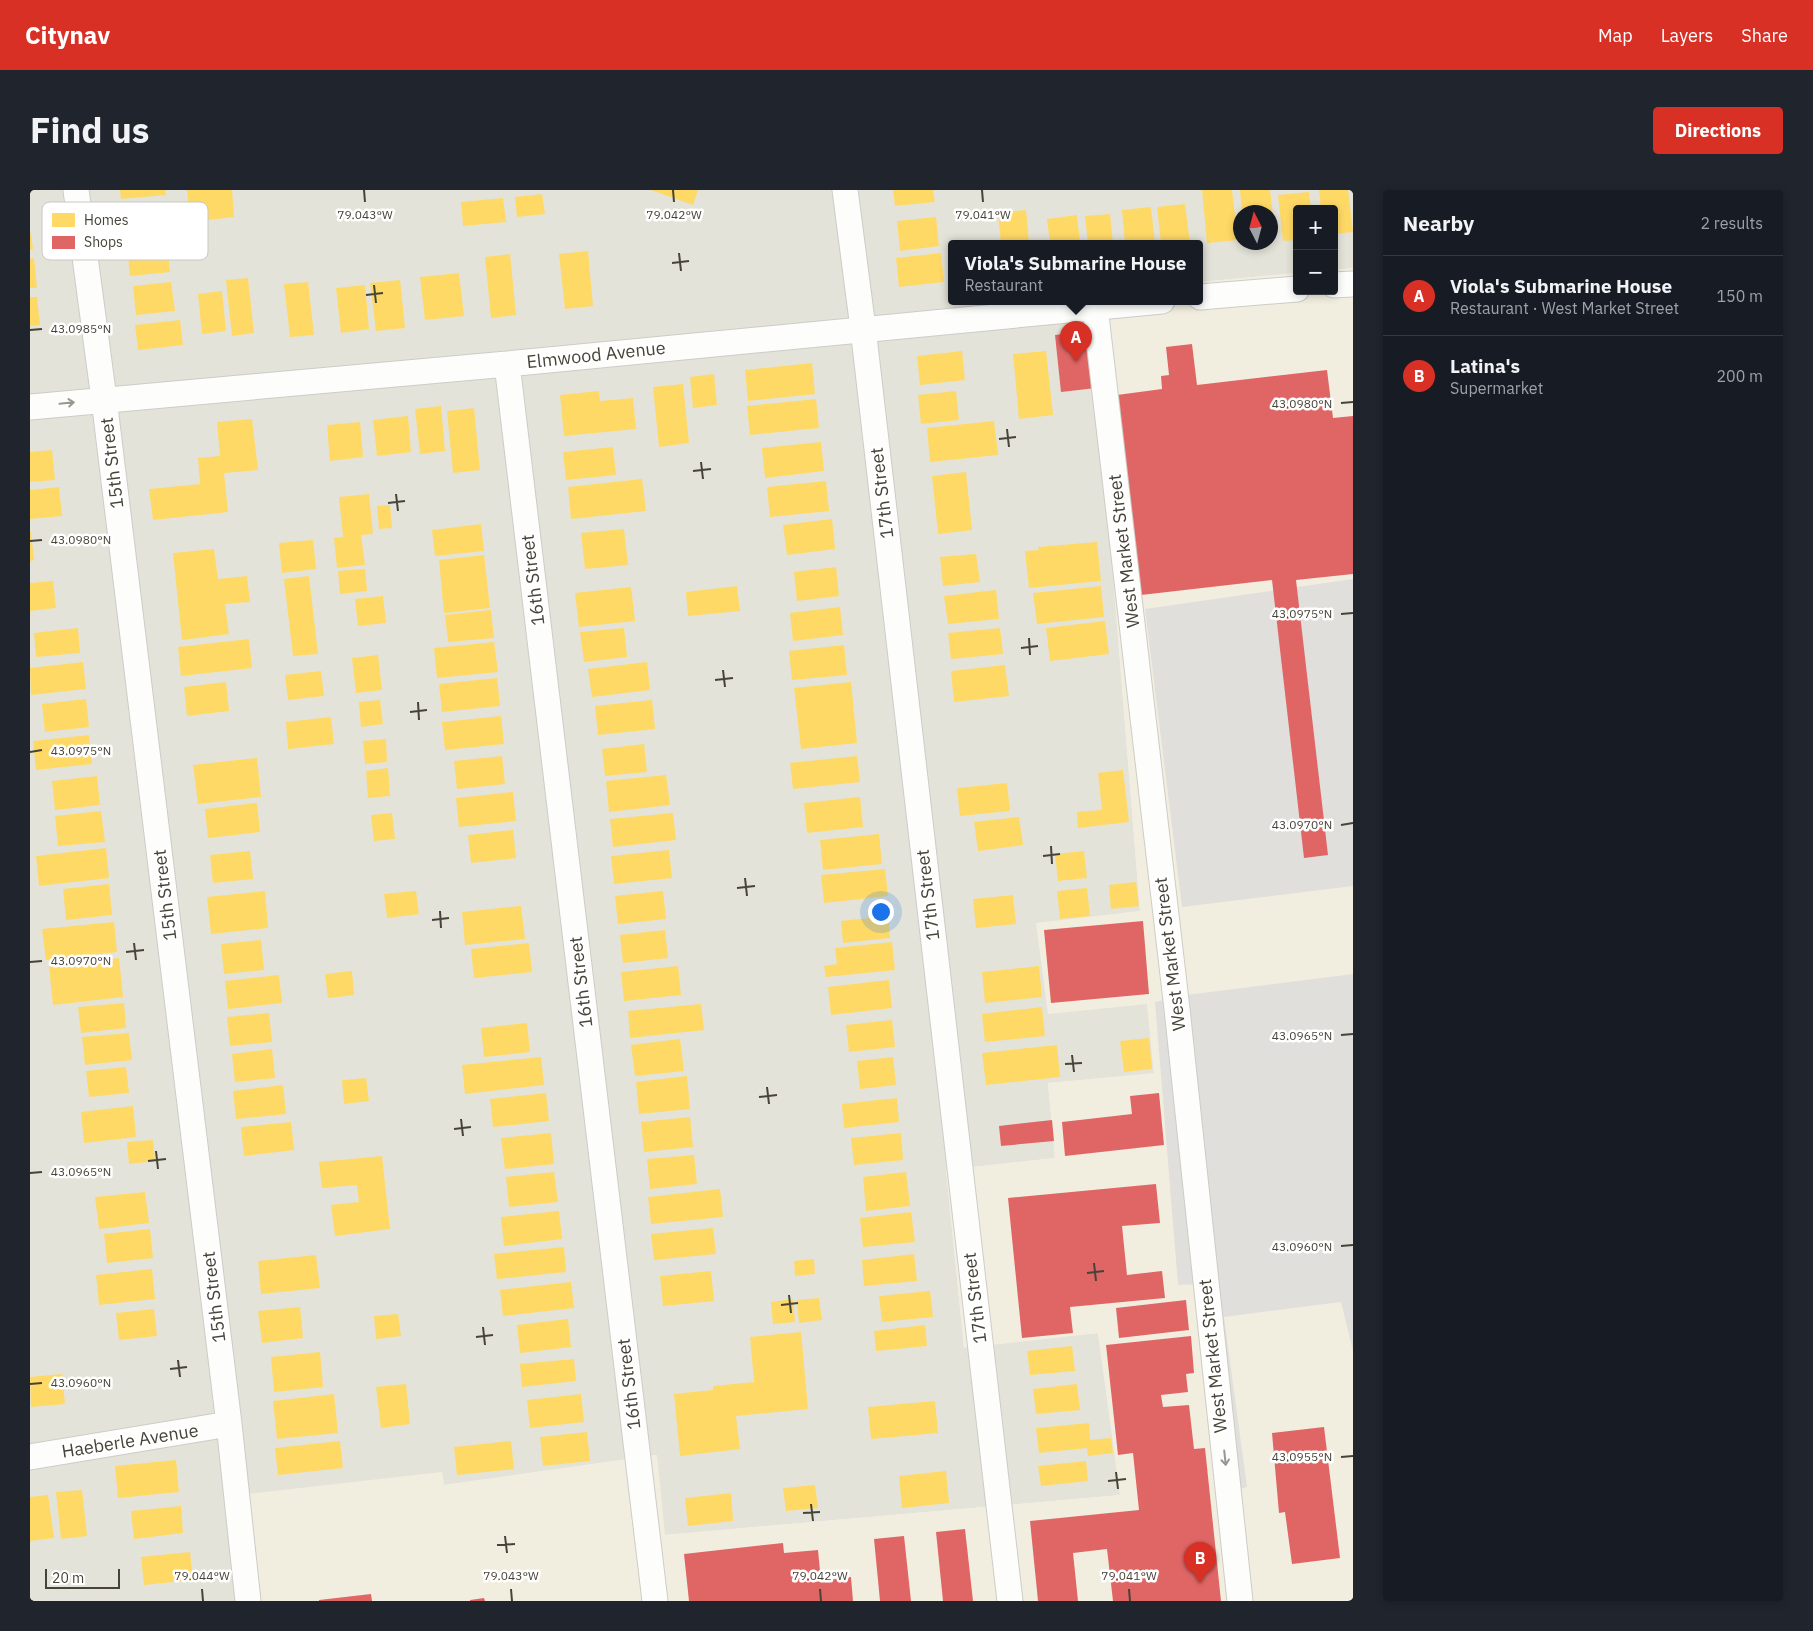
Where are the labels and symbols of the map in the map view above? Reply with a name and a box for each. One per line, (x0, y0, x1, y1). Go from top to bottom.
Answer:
legend (42, 202, 208, 260)
north arrow (1233, 205, 1278, 250)
text: 79.043°W (337, 207, 393, 222)
text: 79.042°W (646, 207, 702, 222)
text: 79.041°W (955, 207, 1011, 222)
text: Homes (84, 211, 129, 229)
text: Shops (84, 233, 123, 251)
text: 43.0985°N (51, 321, 111, 336)
pin: A (1060, 321, 1092, 362)
street label: Elmwood Avenue (525, 336, 667, 373)
text: 43.0980°N (1272, 396, 1332, 411)
one-way arrow (59, 398, 75, 408)
street label: 15th Street (94, 416, 129, 510)
street label: 17th Street (864, 446, 899, 540)
street label: West Market Street (1103, 473, 1144, 629)
text: 43.0980°N (51, 532, 111, 547)
street label: 16th Street (515, 533, 550, 627)
text: 43.0975°N (1272, 606, 1332, 621)
text: 43.0975°N (51, 743, 111, 758)
text: 43.0970°N (1272, 817, 1332, 832)
street label: 15th Street (147, 848, 182, 942)
street label: 17th Street (910, 848, 945, 942)
street label: West Market Street (1149, 876, 1190, 1032)
your location (868, 899, 894, 925)
street label: 16th Street (563, 935, 598, 1029)
text: 43.0970°N (51, 953, 111, 968)
text: 43.0965°N (1272, 1028, 1332, 1043)
text: 43.0965°N (51, 1164, 111, 1179)
text: 43.0960°N (1272, 1239, 1332, 1254)
street label: 15th Street (196, 1250, 231, 1344)
street label: 17th Street (957, 1251, 992, 1345)
street label: West Market Street (1193, 1278, 1232, 1434)
street label: 16th Street (611, 1337, 646, 1431)
text: 43.0960°N (51, 1375, 111, 1390)
street label: Haeberle Avenue (60, 1418, 200, 1463)
text: 43.0955°N (1272, 1449, 1332, 1464)
one-way arrow (1220, 1450, 1230, 1466)
pin: B (1184, 1542, 1216, 1583)
scale bar (45, 1566, 120, 1589)
text: 79.044°W (174, 1568, 230, 1583)
text: 79.043°W (483, 1568, 539, 1583)
text: 79.042°W (792, 1568, 848, 1583)
text: 79.041°W (1101, 1568, 1157, 1583)

